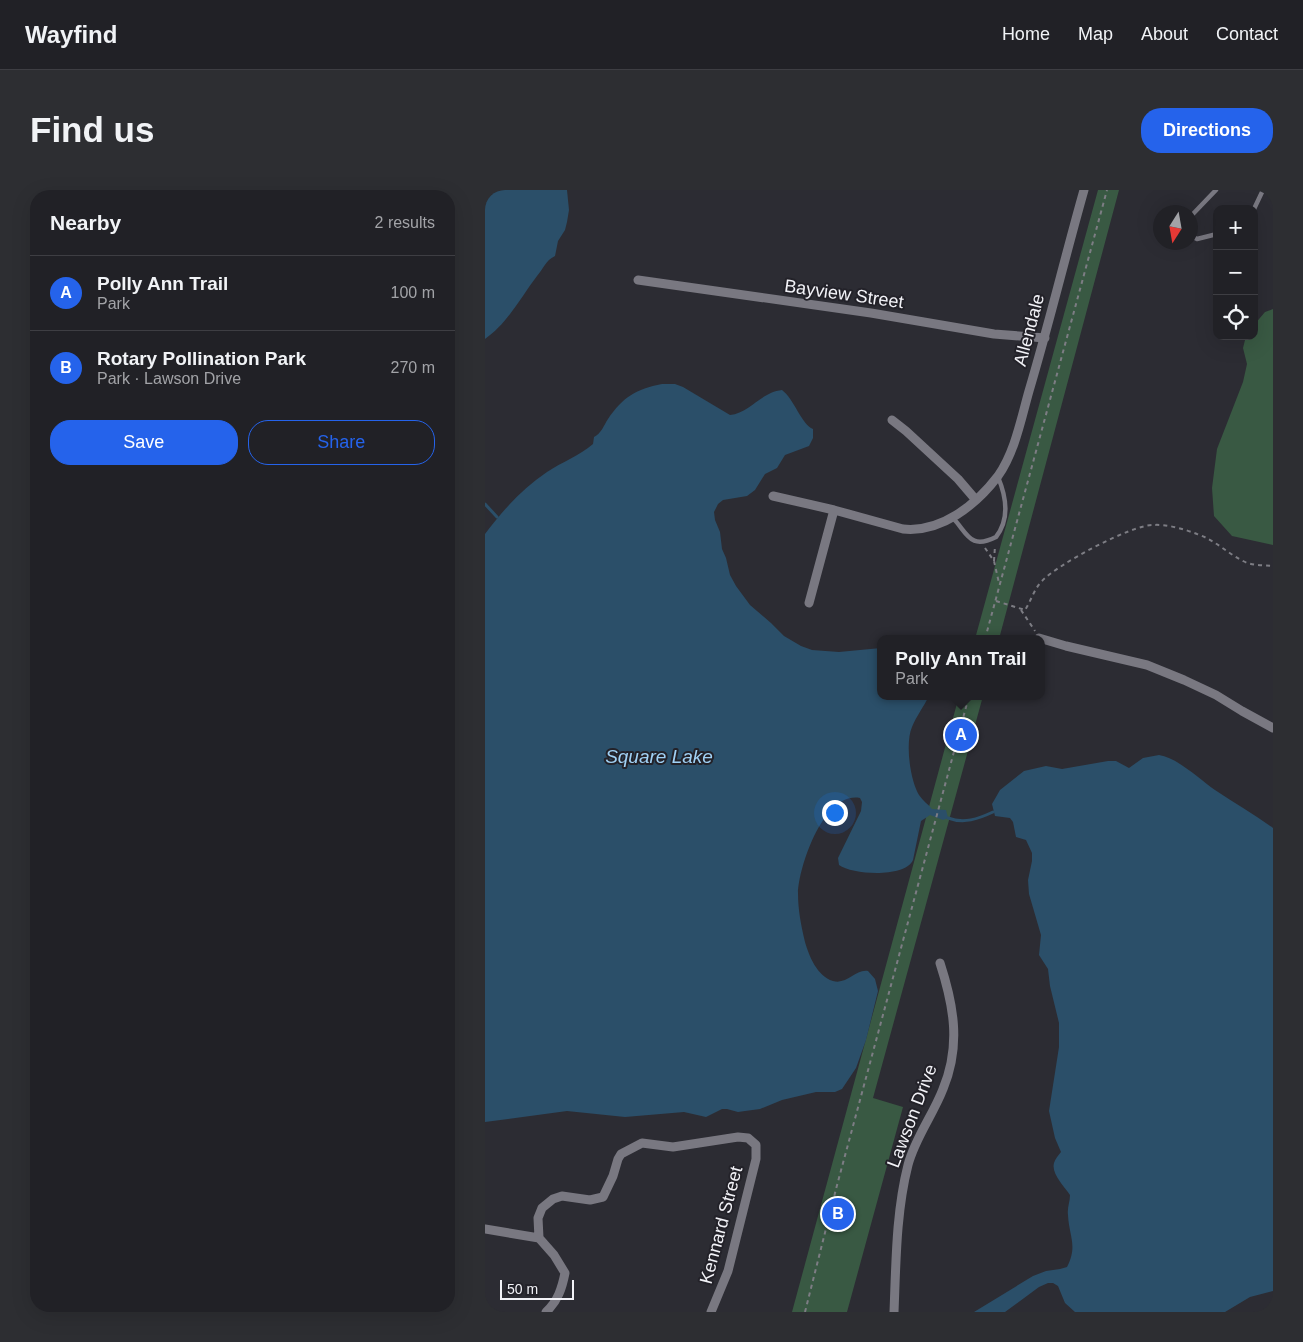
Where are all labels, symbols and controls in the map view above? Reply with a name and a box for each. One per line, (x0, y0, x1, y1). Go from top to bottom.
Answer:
text: Wayfind (25, 21, 117, 48)
text: Home (1002, 24, 1050, 44)
text: Map (1078, 24, 1113, 44)
text: About (1141, 24, 1188, 44)
text: Contact (1216, 24, 1278, 44)
button: Directions (1141, 108, 1273, 153)
text: Find us (30, 110, 154, 149)
north arrow (1153, 205, 1198, 250)
map controls (1213, 205, 1258, 340)
button: + (1213, 205, 1258, 250)
text: Nearby (50, 211, 121, 234)
text: 2 results (375, 214, 435, 231)
button: − (1213, 250, 1258, 295)
text: Polly Ann Trail (97, 273, 228, 294)
street label: Bayview Street (783, 276, 905, 312)
text: A (60, 284, 72, 301)
text: 100 m (391, 284, 435, 301)
street label: Allendale (1010, 292, 1048, 368)
text: Park (97, 295, 130, 312)
button: locate (1213, 295, 1258, 340)
text: Rotary Pollination Park (97, 348, 306, 369)
text: B (60, 359, 72, 376)
text: 270 m (391, 359, 435, 376)
text: Park · Lawson Drive (97, 370, 241, 387)
button: Save (50, 420, 238, 465)
button: Share (248, 420, 435, 465)
popup (877, 635, 1045, 700)
text: Polly Ann Trail (895, 648, 1027, 669)
text: Park (895, 670, 928, 687)
pin: A (945, 716, 977, 754)
water label: Square Lake (605, 746, 713, 767)
your location (822, 800, 848, 826)
street label: Lawson Drive (883, 1062, 941, 1170)
street label: Kennard Street (696, 1164, 746, 1286)
pin: B (822, 1195, 854, 1233)
scale bar (500, 1277, 574, 1300)
text: 50 m (507, 1281, 538, 1297)

